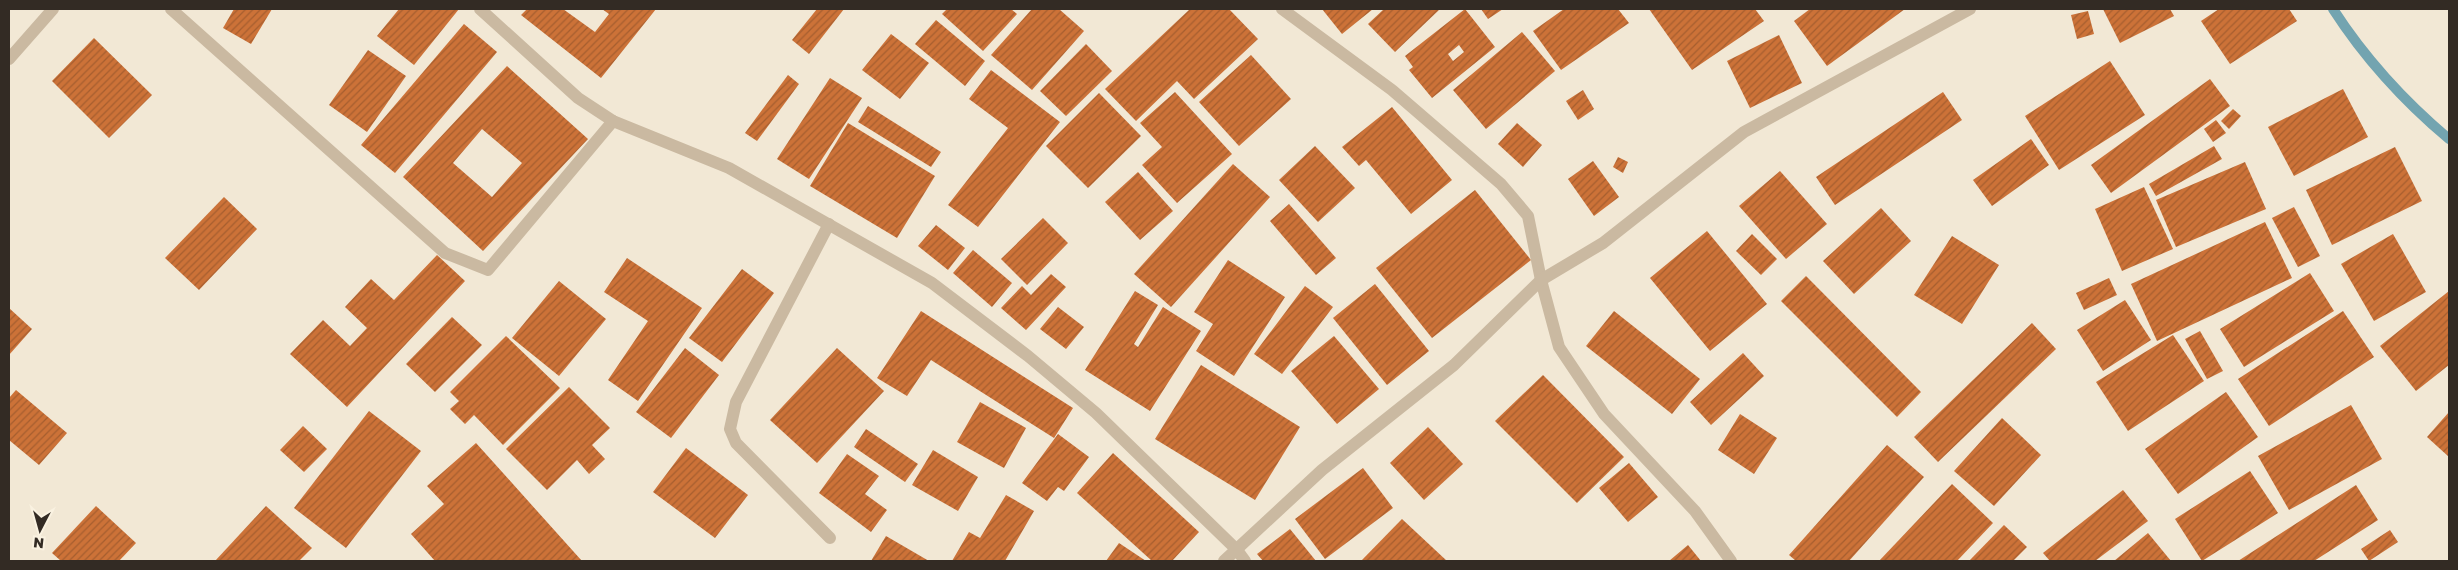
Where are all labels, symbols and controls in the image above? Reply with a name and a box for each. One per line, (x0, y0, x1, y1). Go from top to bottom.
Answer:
north arrow (15, 505, 65, 555)
text: N (32, 534, 45, 552)

